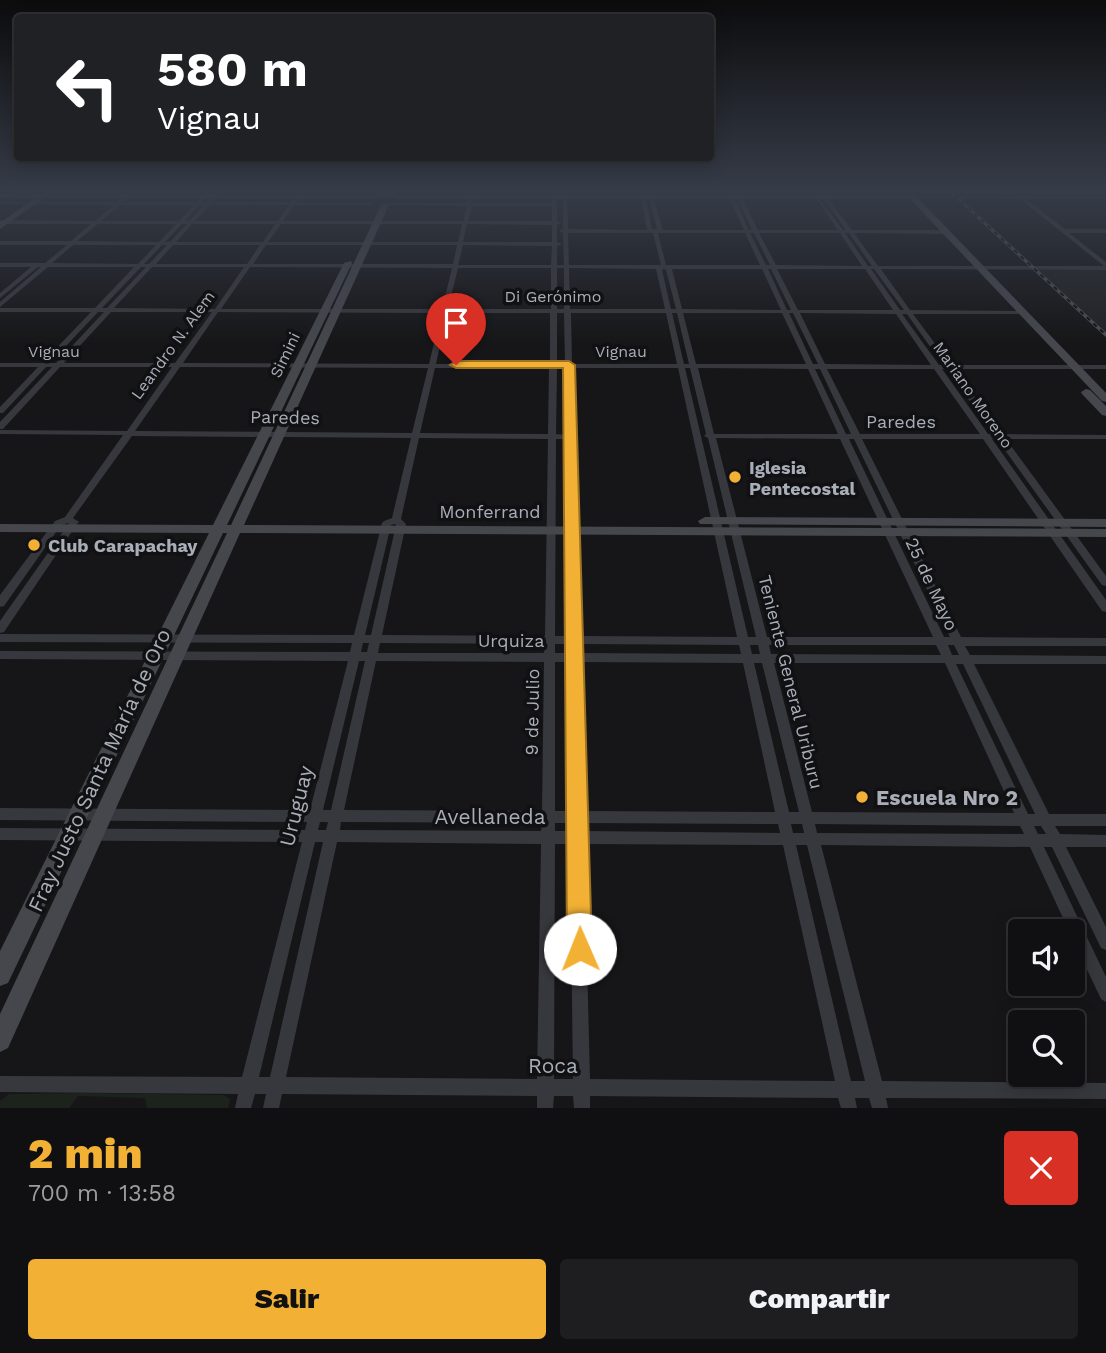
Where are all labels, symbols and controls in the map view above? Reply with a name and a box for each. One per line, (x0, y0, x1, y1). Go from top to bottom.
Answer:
text: 580 m (157, 40, 308, 98)
icon: left (42, 42, 133, 133)
text: Vignau (157, 99, 261, 137)
street label: Leandro N. Alem (127, 287, 219, 403)
street label: Di Gerónimo (505, 287, 601, 306)
pin (426, 293, 486, 365)
icon: arrive (437, 304, 475, 342)
street label: Simini (266, 329, 304, 381)
street label: Mariano Moreno (929, 338, 1017, 452)
street label: Vignau (28, 342, 80, 361)
street label: Vignau (595, 342, 647, 361)
street label: Paredes (250, 406, 320, 428)
street label: Paredes (866, 411, 936, 432)
place label: Iglesia Pentecostal (749, 457, 856, 499)
marker: Iglesia Pentecostal (727, 469, 743, 485)
street label: Monferrand (439, 501, 541, 522)
street label: 25 de Mayo (901, 534, 963, 634)
place label: Club Carapachay (48, 535, 198, 556)
marker: Club Carapachay (26, 537, 42, 553)
street label: Teniente General Uriburu (754, 573, 828, 791)
street label: Fray Justo Santa María de Oro (22, 625, 176, 915)
street label: Urquiza (478, 630, 544, 651)
street label: 9 de Julio (521, 668, 543, 756)
street label: Uruguay (274, 763, 318, 849)
place label: Escuela Nro 2 (876, 785, 1018, 810)
marker: Escuela Nro 2 (854, 789, 870, 805)
street label: Avellaneda (434, 804, 546, 829)
position arrow (543, 912, 617, 986)
map controls (1008, 919, 1085, 1087)
button: sound (1008, 919, 1085, 996)
button: search (1008, 1010, 1085, 1087)
street label: Roca (528, 1053, 578, 1078)
text: 2 min (28, 1129, 142, 1178)
button: close (1004, 1131, 1078, 1205)
text: 700 m · 13:58 (28, 1180, 176, 1207)
button: Salir (28, 1259, 546, 1339)
button: Compartir (560, 1259, 1078, 1339)

